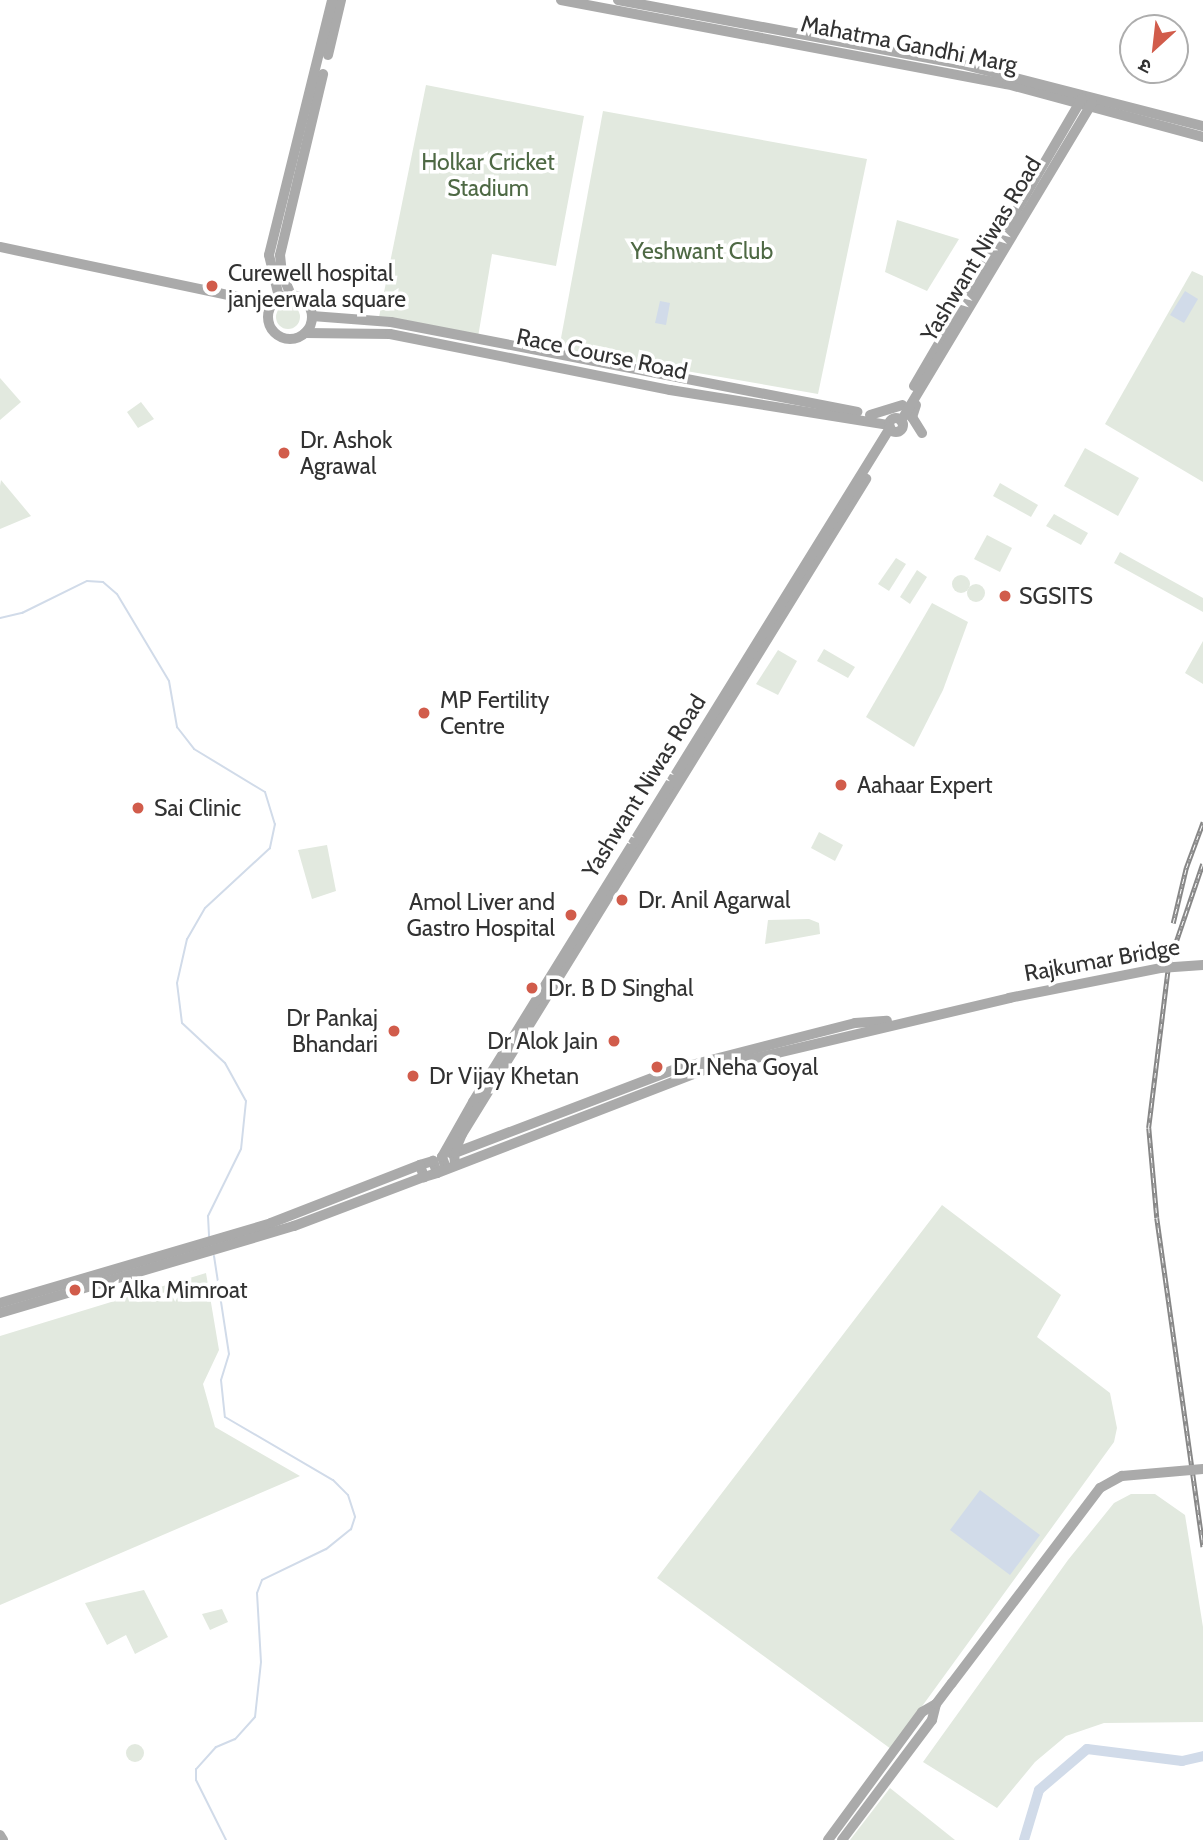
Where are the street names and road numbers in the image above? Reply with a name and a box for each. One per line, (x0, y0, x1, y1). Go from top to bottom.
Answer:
street label: Mahatma Gandhi Marg (798, 9, 1020, 79)
street label: Yashwant Niwas Road (915, 152, 1047, 346)
street label: Race Course Road (514, 322, 690, 386)
street label: Yashwant Niwas Road (576, 689, 712, 883)
street label: Rajkumar Bridge (1022, 933, 1182, 987)

